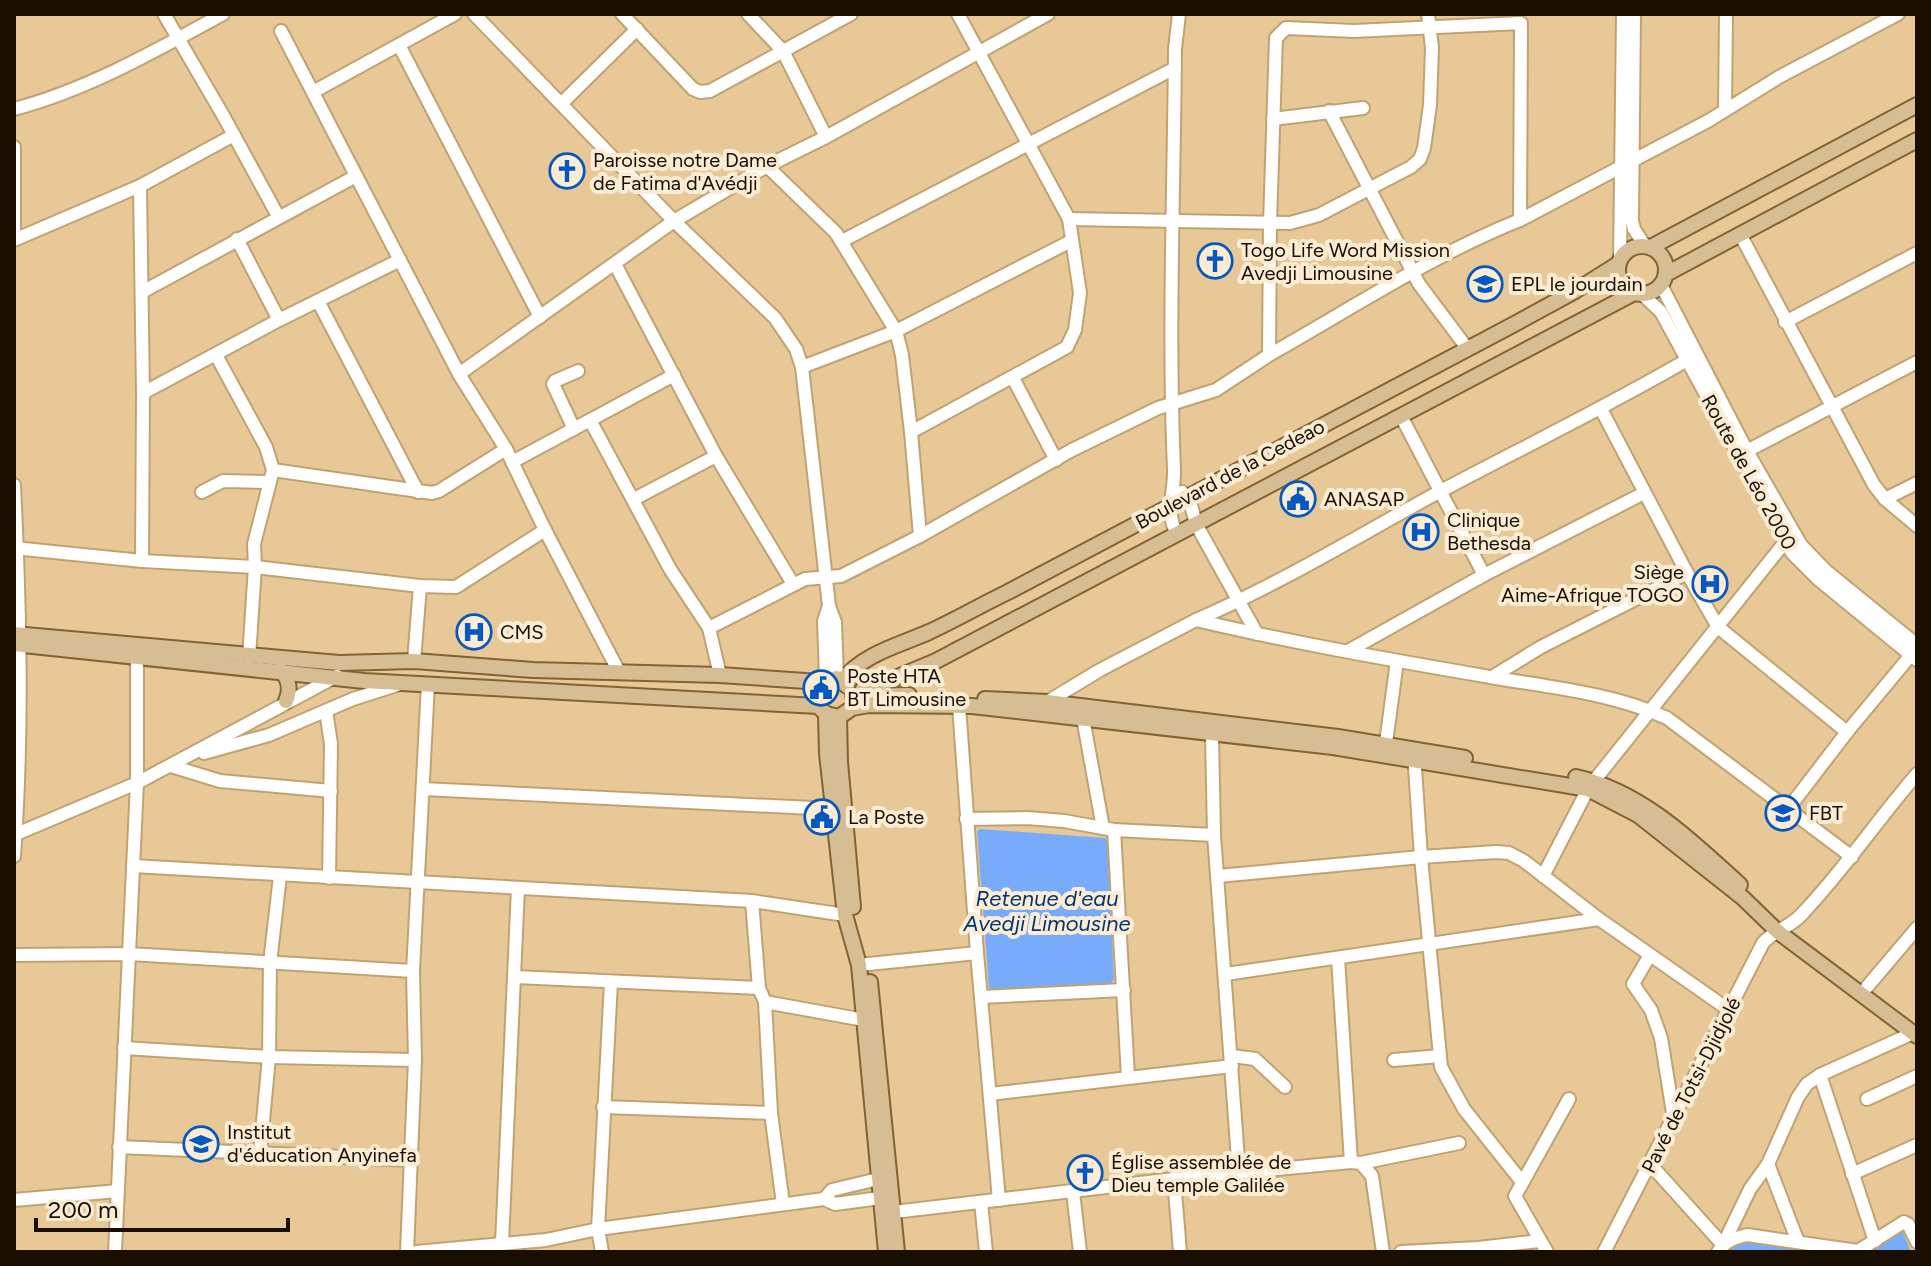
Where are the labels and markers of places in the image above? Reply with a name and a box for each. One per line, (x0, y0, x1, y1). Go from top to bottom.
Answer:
place label: Paroisse notre Dame de Fatima d'Avédji (593, 148, 777, 195)
church icon: Paroisse notre Dame de Fatima d'Avédji (548, 152, 586, 190)
place label: Togo Life Word Mission Avedji Limousine (1241, 238, 1450, 285)
church icon: Togo Life Word Mission Avedji Limousine (1196, 242, 1234, 280)
school or university icon: EPL le jourdain (1466, 265, 1504, 303)
place label: EPL le jourdain (1511, 272, 1643, 296)
public building icon: ANASAP (1279, 480, 1317, 518)
place label: ANASAP (1324, 487, 1404, 511)
place label: Clinique Bethesda (1447, 508, 1531, 555)
hospital icon: Clinique Bethesda (1402, 513, 1440, 551)
place label: Siège Aime-Afrique TOGO (1501, 560, 1684, 607)
hospital icon: Siège Aime-Afrique TOGO (1691, 565, 1729, 603)
hospital icon: CMS (455, 613, 493, 651)
place label: CMS (500, 620, 544, 644)
place label: Poste HTA BT Limousine (847, 664, 966, 711)
public building icon: Poste HTA BT Limousine (802, 669, 840, 707)
school or university icon: FBT (1764, 794, 1802, 832)
public building icon: La Poste (803, 798, 841, 836)
place label: FBT (1809, 801, 1843, 825)
place label: La Poste (848, 805, 924, 829)
place label: Institut d'éducation Anyinefa (227, 1120, 417, 1167)
school or university icon: Institut d'éducation Anyinefa (182, 1125, 220, 1163)
place label: Église assemblée de Dieu temple Galilée (1111, 1150, 1291, 1197)
church icon: Église assemblée de Dieu temple Galilée (1066, 1154, 1104, 1192)

